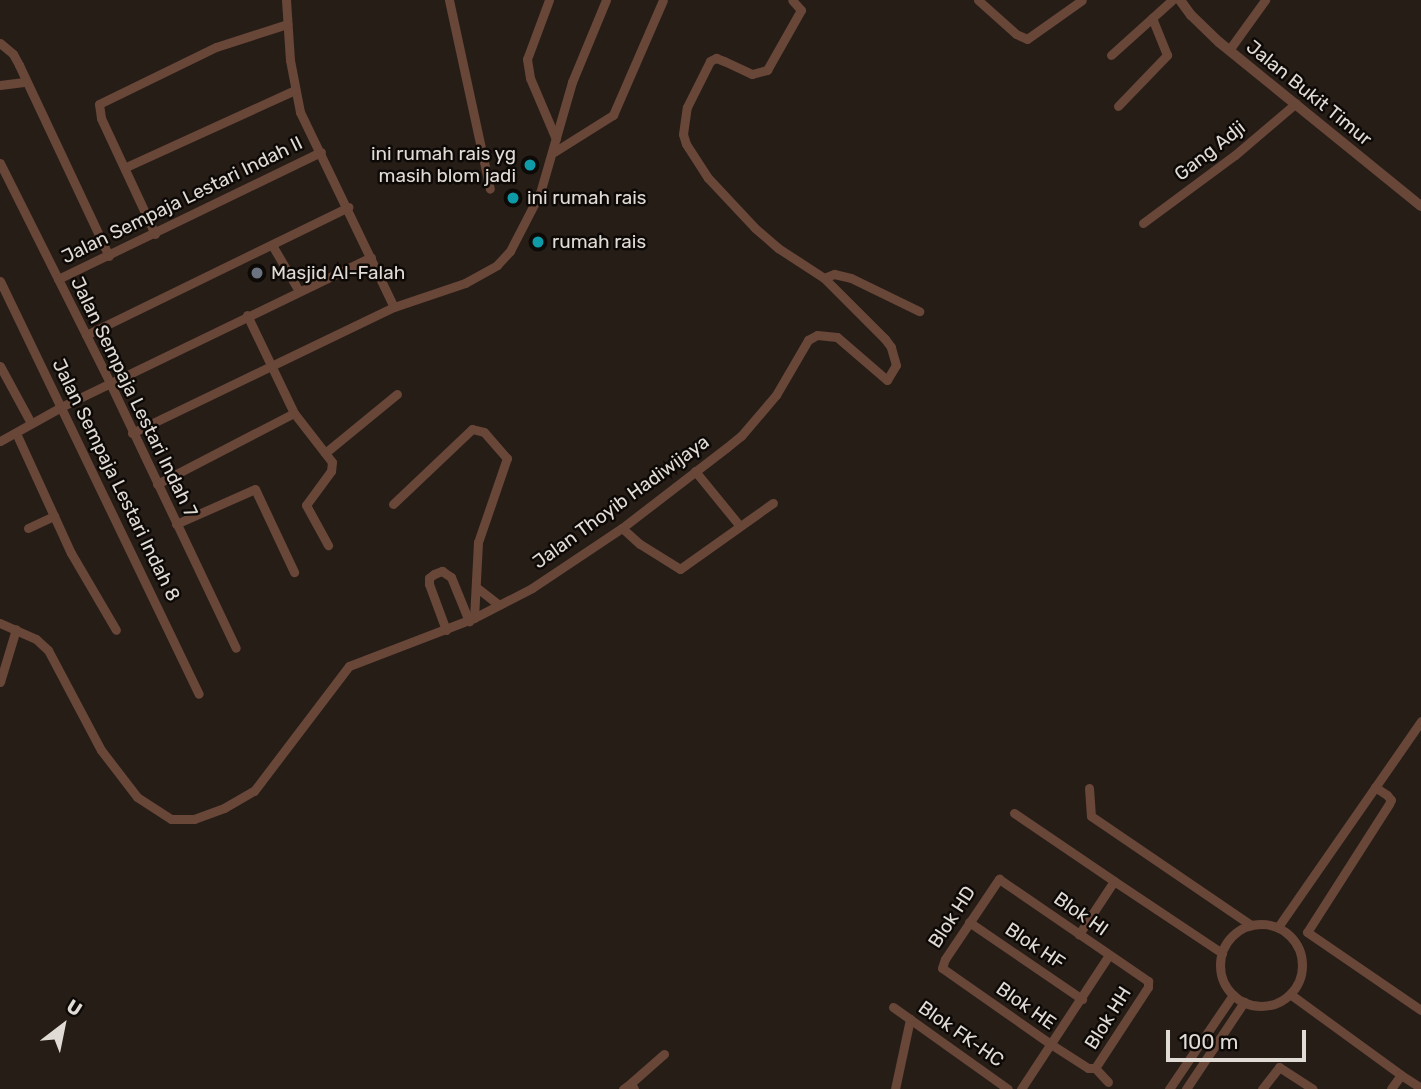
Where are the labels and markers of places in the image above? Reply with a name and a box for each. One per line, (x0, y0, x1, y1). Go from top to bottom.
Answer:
place label: ini rumah rais yg masih blom jadi (370, 143, 516, 187)
marker: ini rumah rais yg masih blom jadi (522, 157, 538, 173)
place label: ini rumah rais (527, 187, 646, 209)
marker: ini rumah rais (505, 190, 521, 206)
place label: rumah rais (552, 231, 646, 253)
marker: rumah rais (530, 234, 546, 250)
place label: Masjid Al-Falah (271, 262, 406, 284)
marker: Masjid Al-Falah (249, 265, 265, 281)

